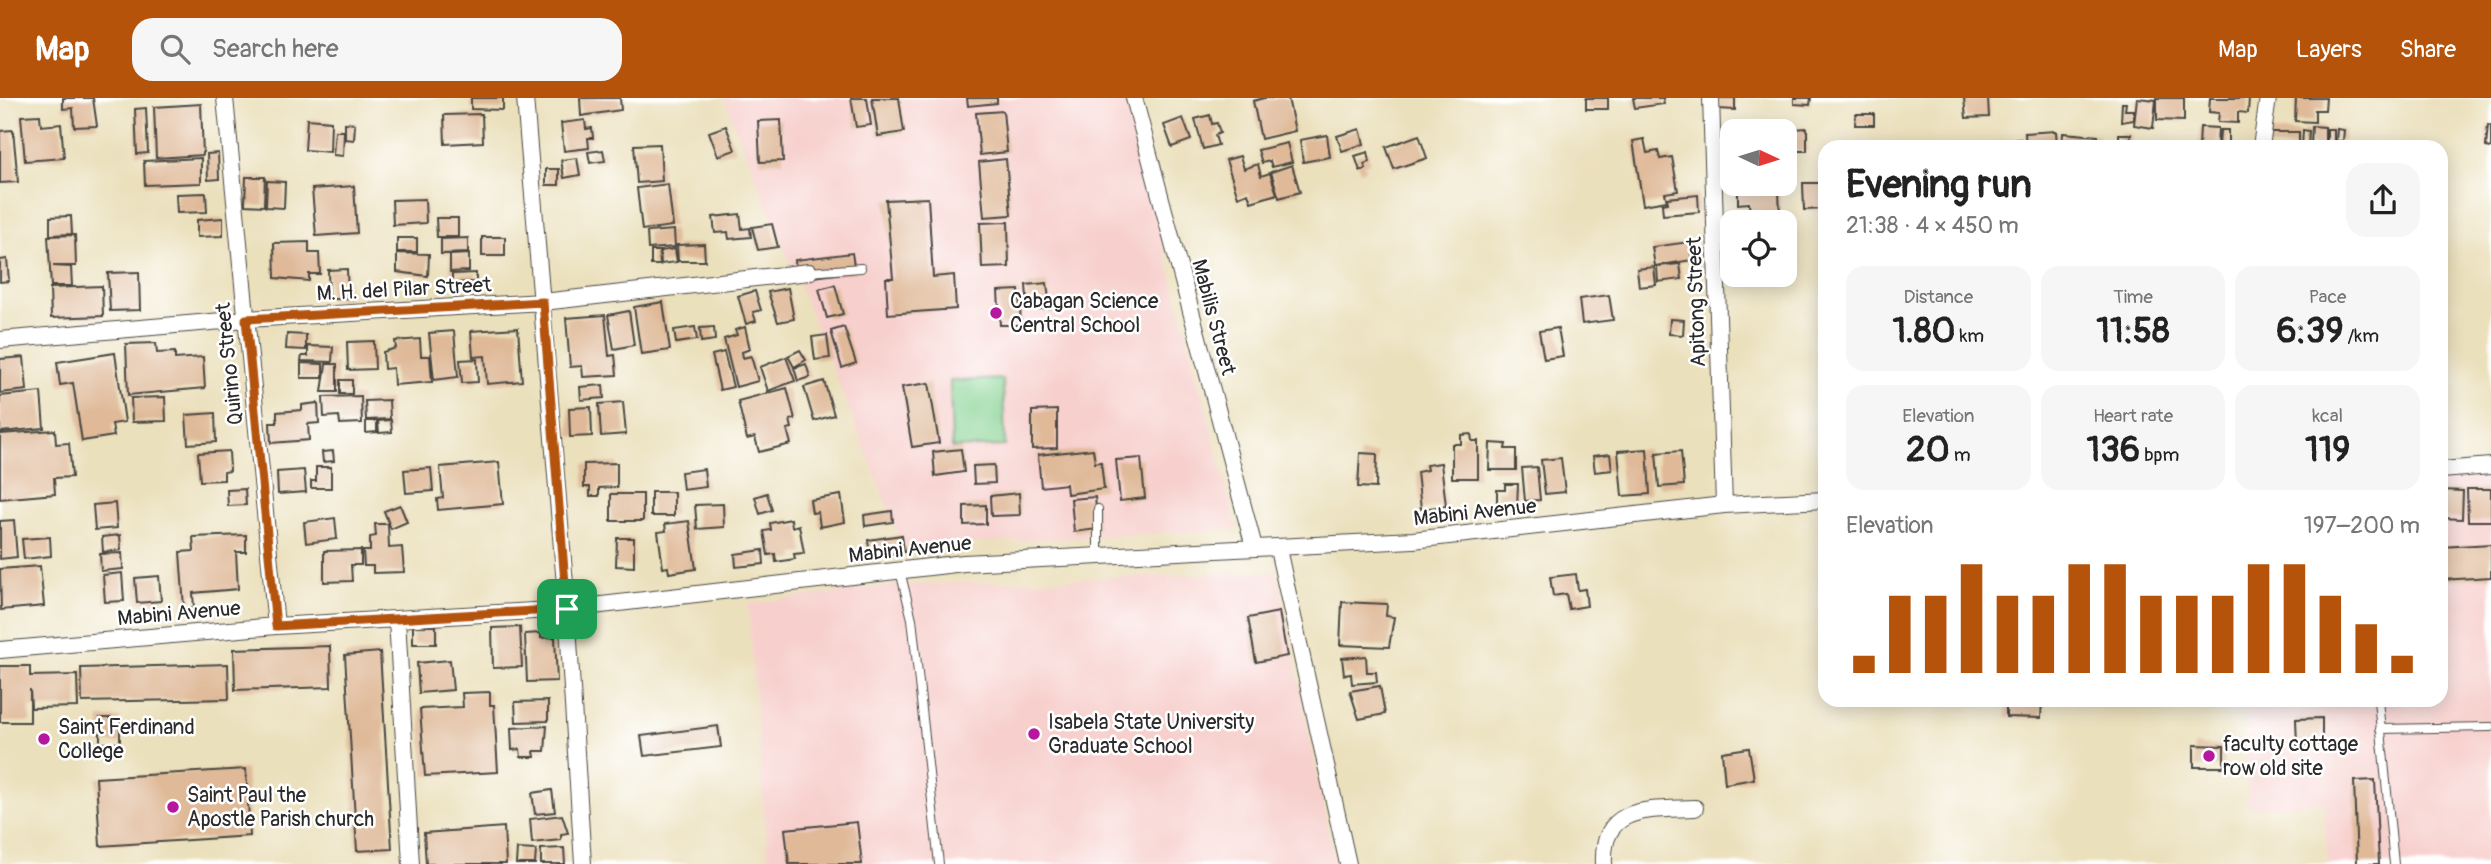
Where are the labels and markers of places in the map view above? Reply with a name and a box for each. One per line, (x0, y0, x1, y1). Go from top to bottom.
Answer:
place label: Cabagan Science Central School (1010, 288, 1159, 339)
marker: Cabagan Science Central School (988, 305, 1004, 321)
pin (537, 579, 597, 639)
place label: Isabela State University Graduate School (1048, 709, 1254, 760)
place label: Saint Ferdinand College (58, 714, 195, 765)
marker: Isabela State University Graduate School (1026, 726, 1042, 742)
marker: Saint Ferdinand College (36, 731, 52, 747)
place label: faculty cottage row old site (2223, 731, 2359, 782)
marker: faculty cottage row old site (2201, 748, 2217, 764)
place label: Saint Paul the Apostle Parish church (187, 782, 374, 833)
marker: Saint Paul the Apostle Parish church (165, 799, 181, 815)

